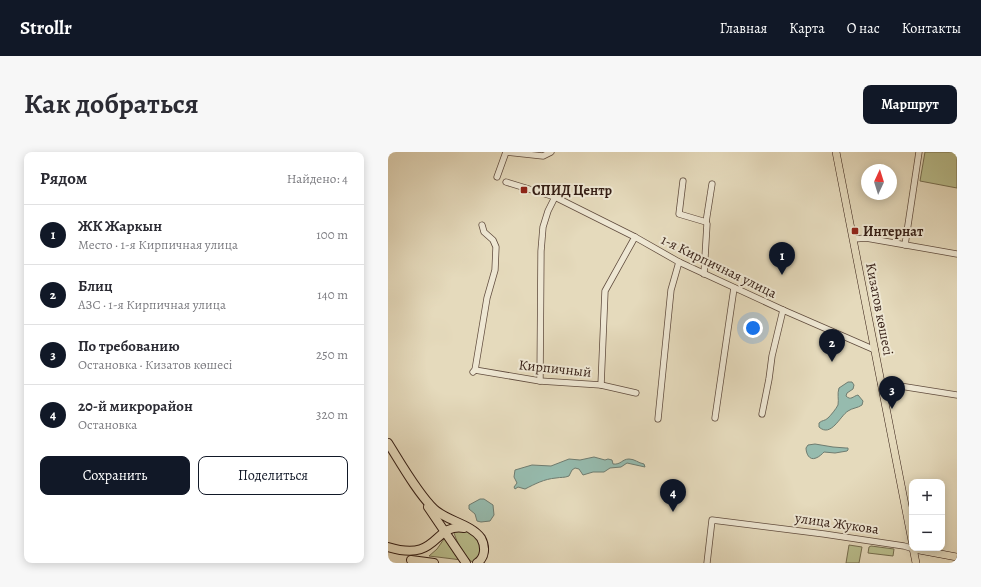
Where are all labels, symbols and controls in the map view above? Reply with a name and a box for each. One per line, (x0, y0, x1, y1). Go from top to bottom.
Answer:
text: Strollr (20, 15, 72, 41)
text: Главная (720, 19, 767, 38)
text: Карта (789, 19, 825, 38)
text: О нас (847, 19, 880, 38)
text: Контакты (902, 19, 961, 38)
text: Как добраться (24, 85, 199, 123)
button: Маршрут (863, 85, 957, 124)
north arrow (861, 164, 897, 200)
text: Рядом (40, 167, 87, 190)
text: Найдено: 4 (287, 170, 348, 187)
place label: СПИД Центр (532, 181, 613, 200)
marker: СПИД Центр (519, 185, 529, 195)
text: ЖК Жаркын (78, 216, 162, 236)
place label: Интернат (863, 222, 924, 241)
text: 1 (51, 226, 55, 243)
text: 100 m (316, 226, 348, 243)
marker: Интернат (850, 226, 860, 236)
street label: 1-я Кирпичная улица (658, 230, 780, 303)
text: Место · 1-я Кирпичная улица (78, 236, 238, 253)
pin: 1 (769, 242, 795, 275)
street label: Кизатов көшесі (861, 261, 898, 357)
text: Блиц (78, 276, 113, 296)
text: 2 (50, 286, 56, 303)
text: 140 m (317, 286, 348, 303)
text: АЗС · 1-я Кирпичная улица (78, 296, 226, 313)
your location (743, 318, 763, 338)
pin: 2 (819, 329, 845, 362)
text: По требованию (78, 336, 180, 356)
text: 3 (50, 346, 56, 363)
text: 250 m (316, 346, 348, 363)
street label: Кирпичный (518, 355, 592, 382)
text: Остановка · Кизатов көшесі (78, 356, 232, 373)
pin: 3 (879, 376, 905, 409)
text: 20-й микрорайон (78, 396, 193, 416)
text: 4 (50, 406, 56, 423)
text: 320 m (316, 406, 348, 423)
text: Остановка (78, 416, 137, 433)
button: Сохранить (40, 456, 190, 495)
button: Поделиться (198, 456, 348, 495)
pin: 4 (660, 479, 686, 512)
map controls (909, 479, 945, 551)
button: + (909, 479, 945, 515)
street label: улица Жукова (793, 508, 881, 539)
button: − (909, 515, 945, 551)

